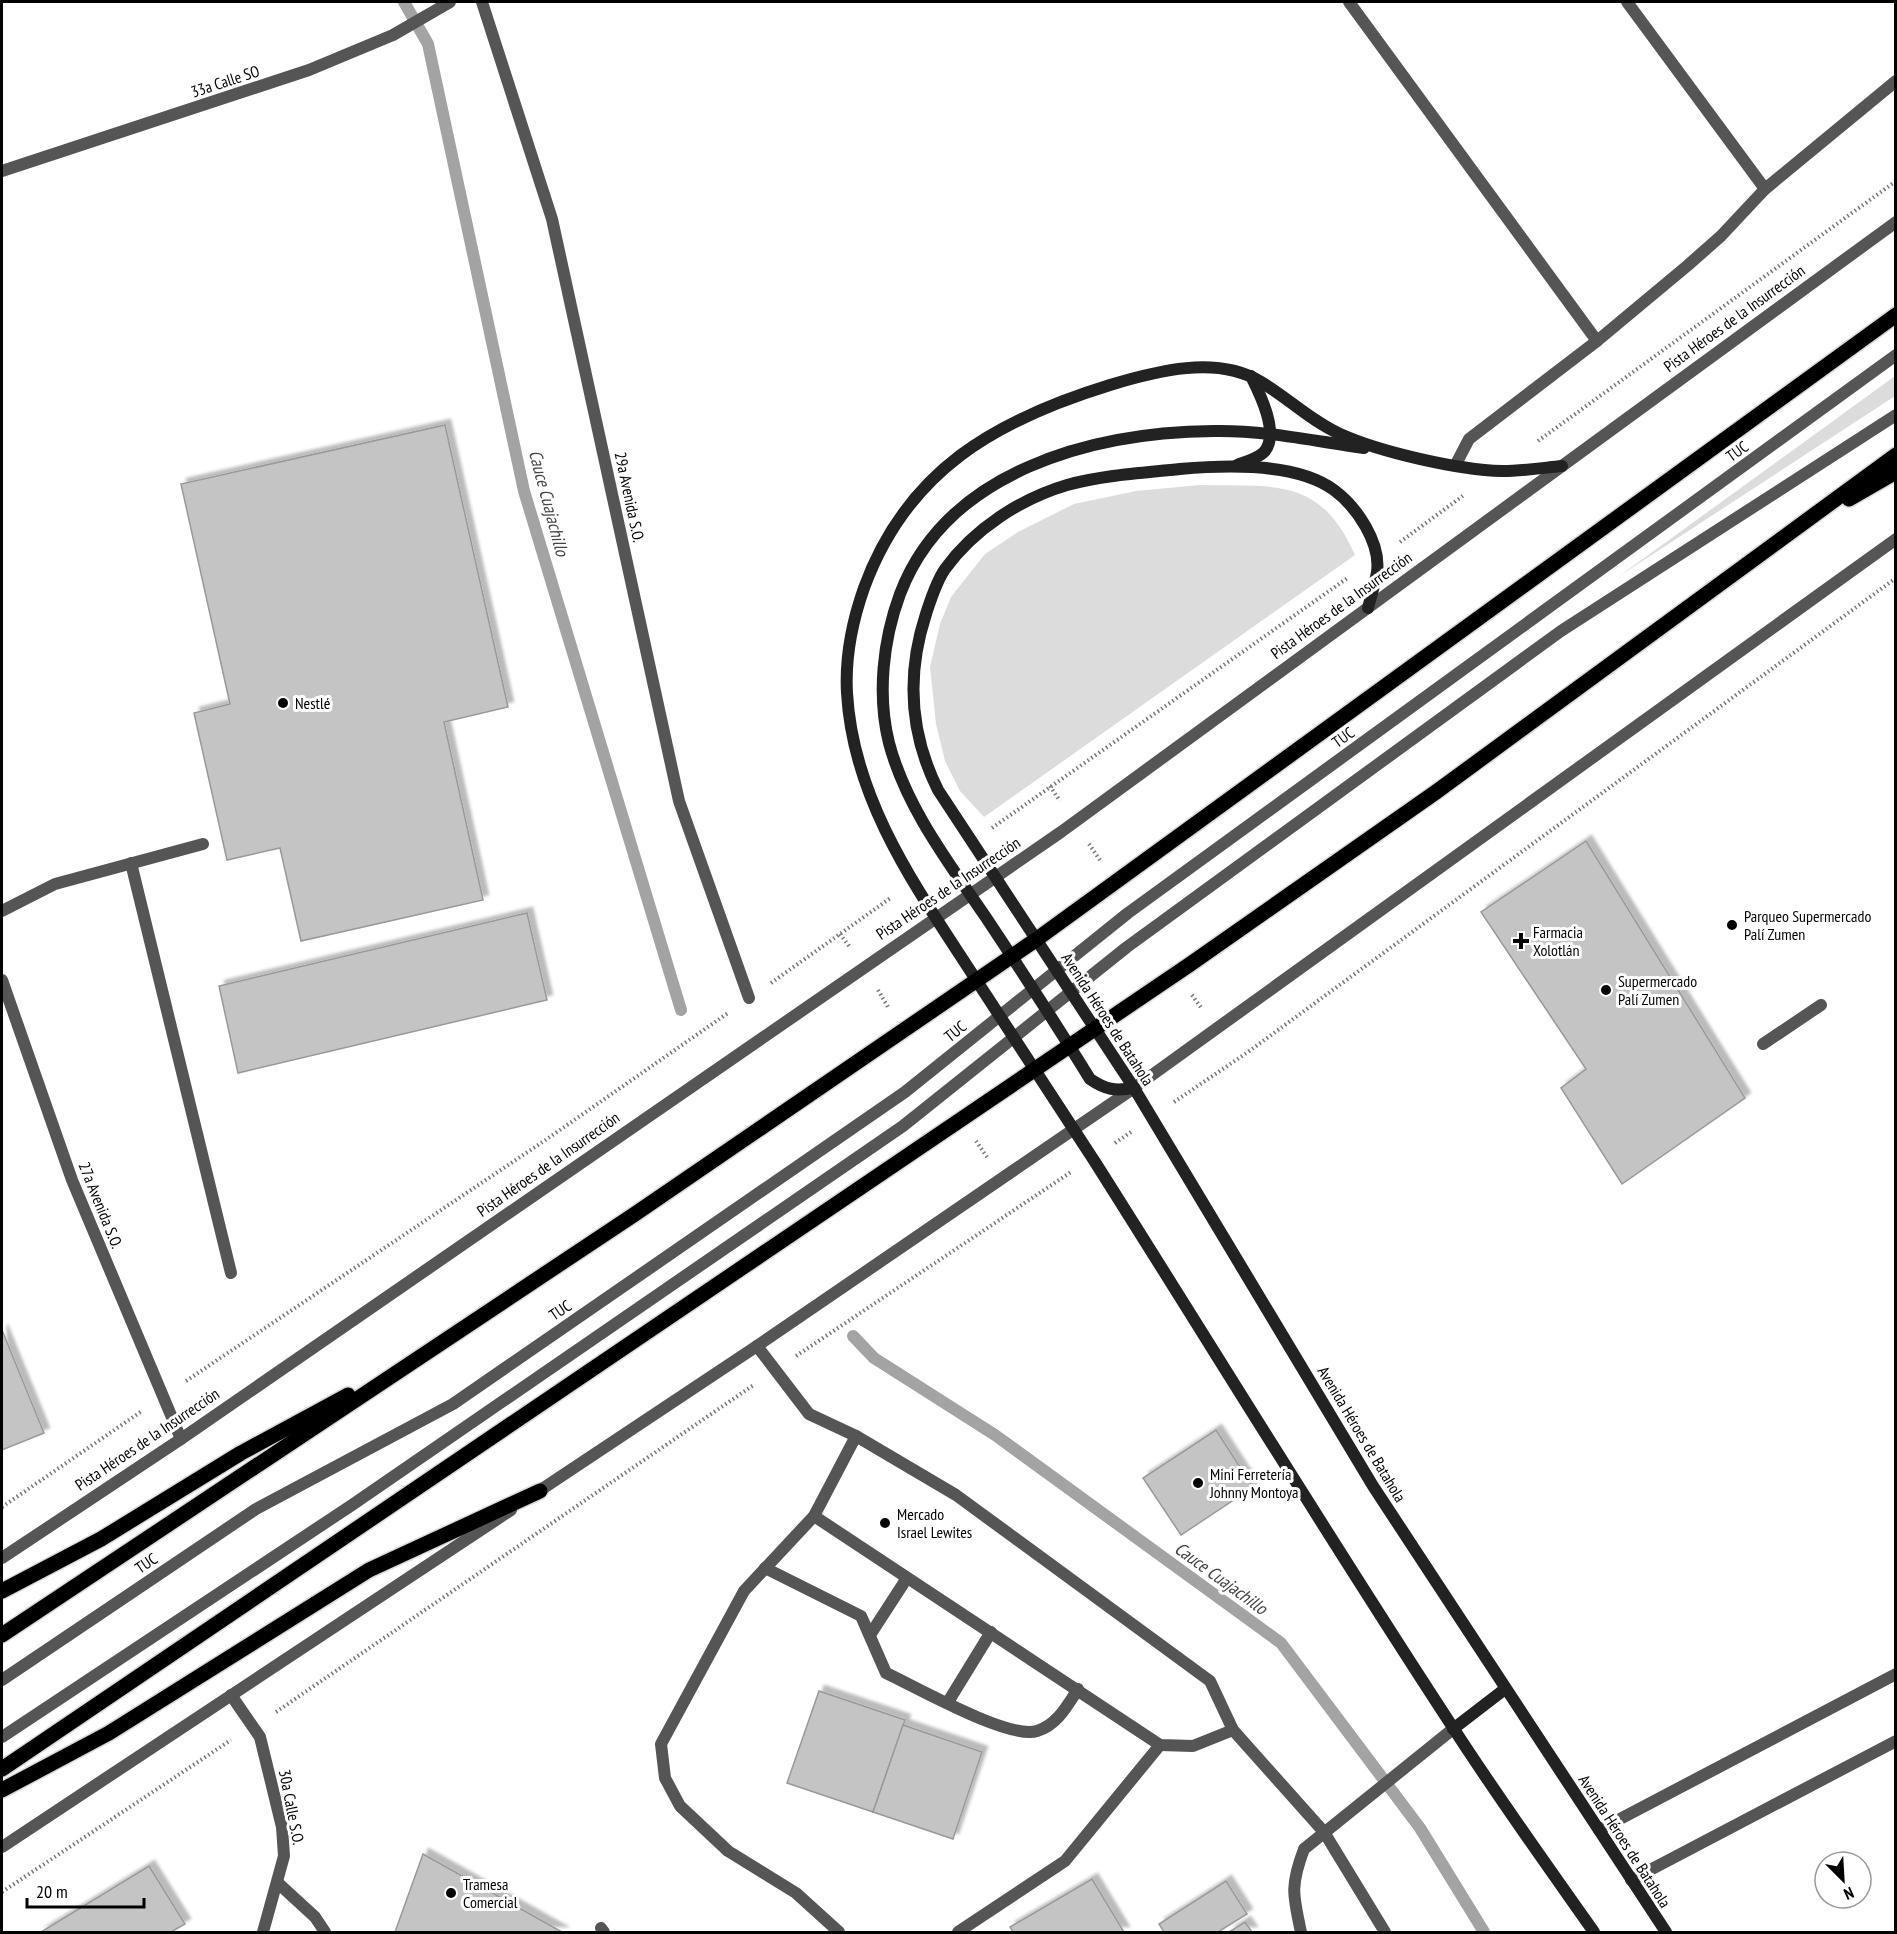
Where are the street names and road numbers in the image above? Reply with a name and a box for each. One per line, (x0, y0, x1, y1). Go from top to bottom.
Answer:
street label: 33a Calle SO (188, 60, 262, 101)
street label: Pista Héroes de la Insurrección (1660, 260, 1808, 376)
street label: TUC (1722, 436, 1752, 466)
street label: 29a Avenida S.O. (611, 450, 649, 544)
street label: Pista Héroes de la Insurrección (1267, 547, 1415, 663)
street label: TUC (1328, 722, 1358, 752)
street label: Pista Héroes de la Insurrección (872, 832, 1024, 944)
street label: Avenida Héroes de Batahola (1057, 949, 1159, 1089)
street label: TUC (940, 1016, 970, 1046)
street label: Pista Héroes de la Insurrección (473, 1107, 623, 1221)
street label: 27a Avenida S.O. (75, 1159, 127, 1251)
street label: TUC (545, 1295, 575, 1325)
street label: Avenida Héroes de Batahola (1314, 1363, 1410, 1505)
street label: Pista Héroes de la Insurrección (71, 1383, 223, 1495)
street label: TUC (131, 1548, 161, 1578)
street label: 30a Calle S.O. (275, 1768, 309, 1846)
street label: Avenida Héroes de Batahola (1574, 1771, 1676, 1911)

